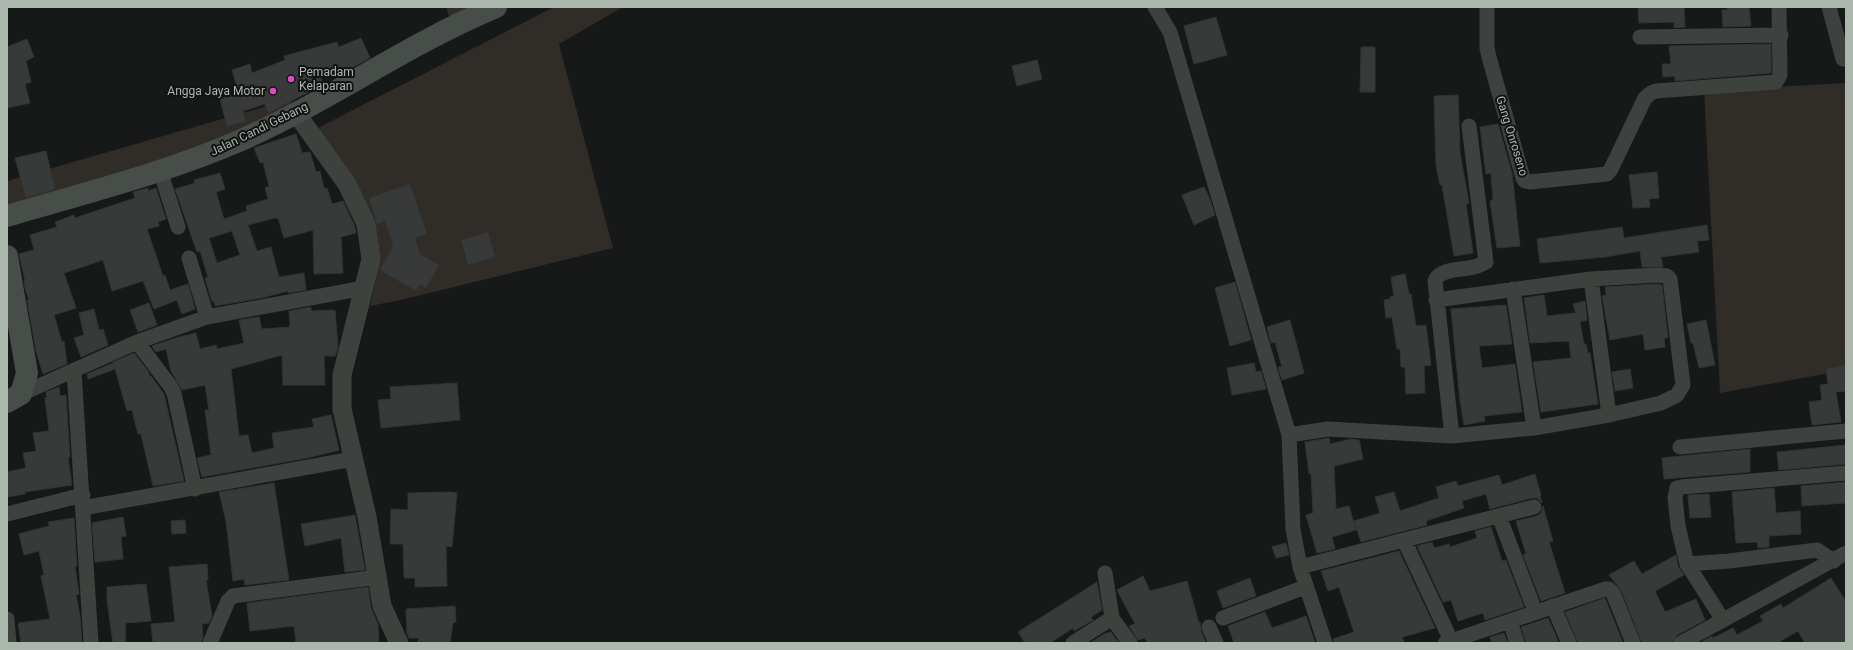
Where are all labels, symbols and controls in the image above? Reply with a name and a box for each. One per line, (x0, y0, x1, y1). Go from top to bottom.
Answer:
place label: Pemadam Kelaparan (299, 65, 354, 93)
marker: Pemadam Kelaparan (286, 74, 296, 84)
place label: Angga Jaya Motor (167, 84, 265, 98)
marker: Angga Jaya Motor (268, 86, 278, 96)
street label: Gang Onroseno (1493, 94, 1531, 178)
street label: Jalan Candi Gebang (208, 99, 310, 159)

